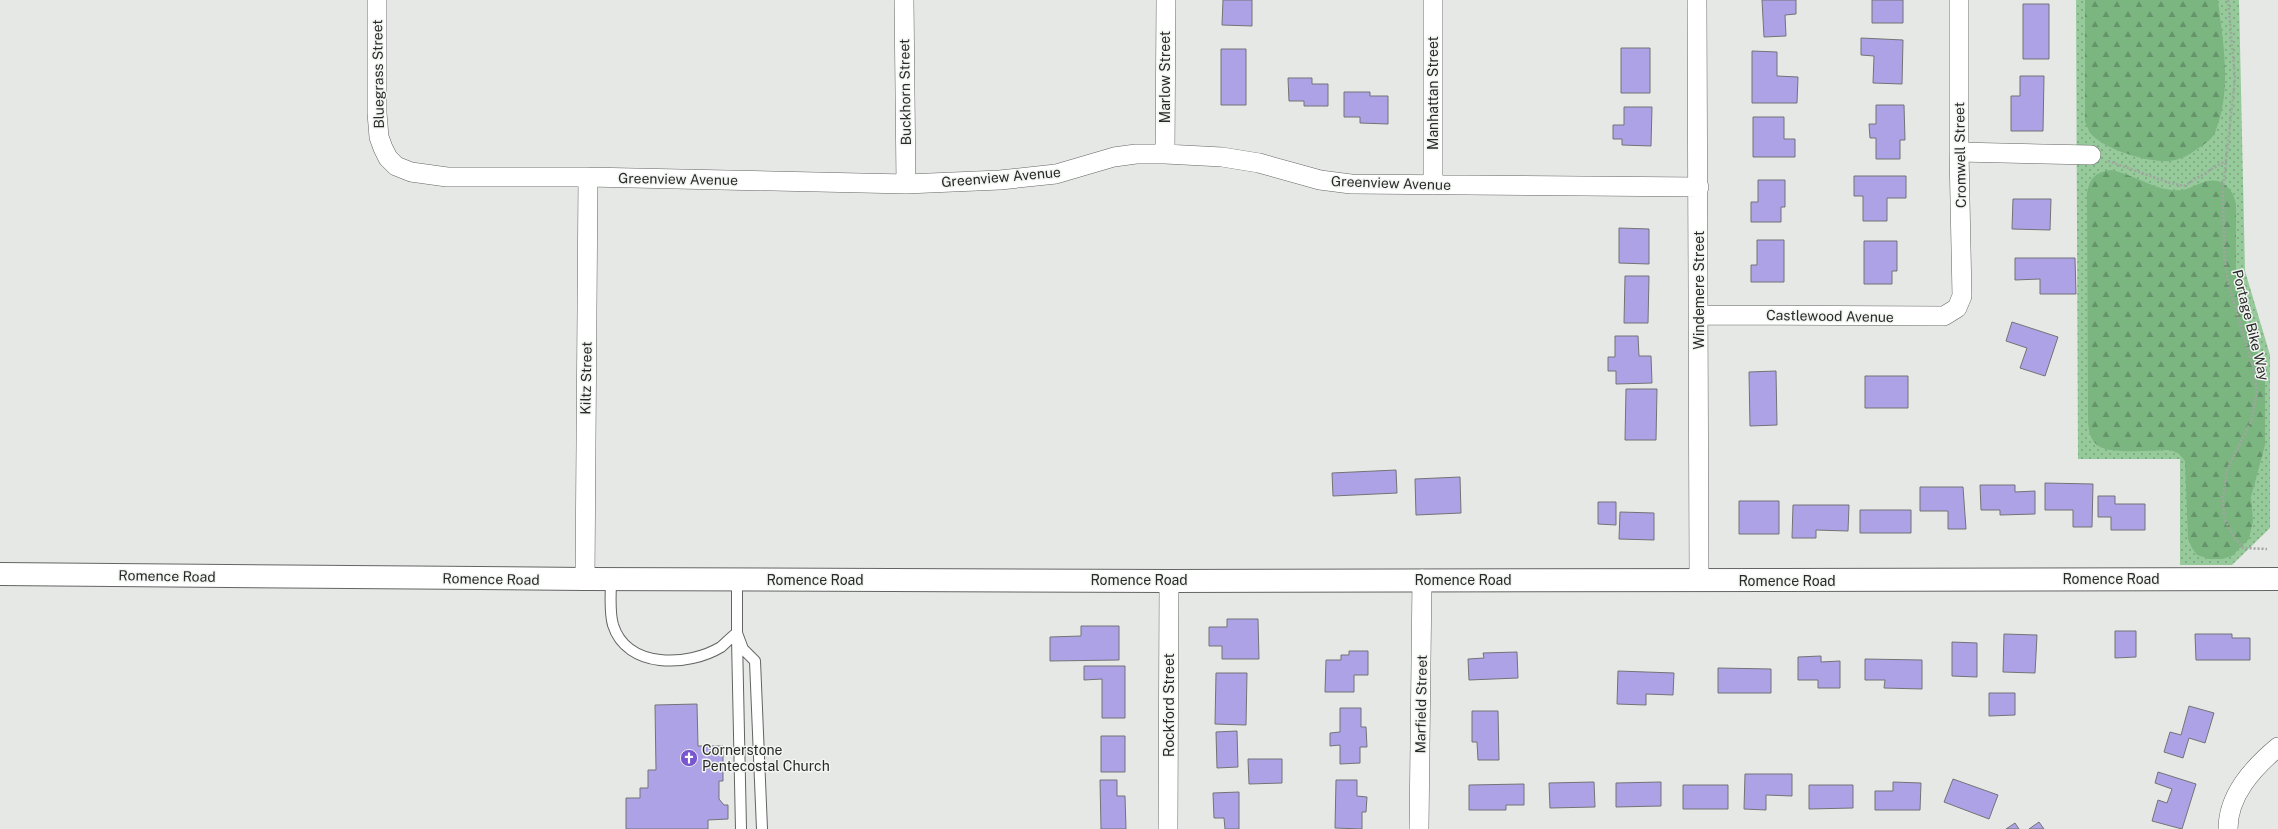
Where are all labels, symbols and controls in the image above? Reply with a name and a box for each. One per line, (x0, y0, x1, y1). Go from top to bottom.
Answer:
street label: Bluegrass Street (369, 19, 387, 129)
street label: Marlow Street (1157, 31, 1173, 123)
street label: Manhattan Street (1425, 36, 1441, 150)
street label: Buckhorn Street (896, 39, 914, 145)
street label: Cromwell Street (1951, 102, 1969, 208)
street label: Greenview Avenue (940, 164, 1062, 190)
street label: Greenview Avenue (618, 170, 738, 188)
street label: Greenview Avenue (1331, 173, 1451, 193)
street label: Windemere Street (1691, 231, 1707, 349)
street label: Portage Bike Way (2229, 268, 2273, 383)
street label: Castlewood Avenue (1766, 307, 1894, 325)
street label: Kiltz Street (577, 341, 595, 415)
street label: Romence Road (118, 567, 216, 585)
street label: Romence Road (442, 570, 540, 588)
street label: Romence Road (2062, 571, 2160, 587)
street label: Romence Road (766, 572, 864, 588)
street label: Romence Road (1090, 572, 1188, 588)
street label: Romence Road (1414, 572, 1512, 588)
street label: Romence Road (1738, 573, 1836, 589)
street label: Rockford Street (1161, 653, 1177, 757)
street label: Marfield Street (1412, 654, 1430, 754)
place label: Cornerstone Pentecostal Church (702, 742, 830, 774)
church icon: Cornerstone Pentecostal Church (679, 748, 699, 768)

